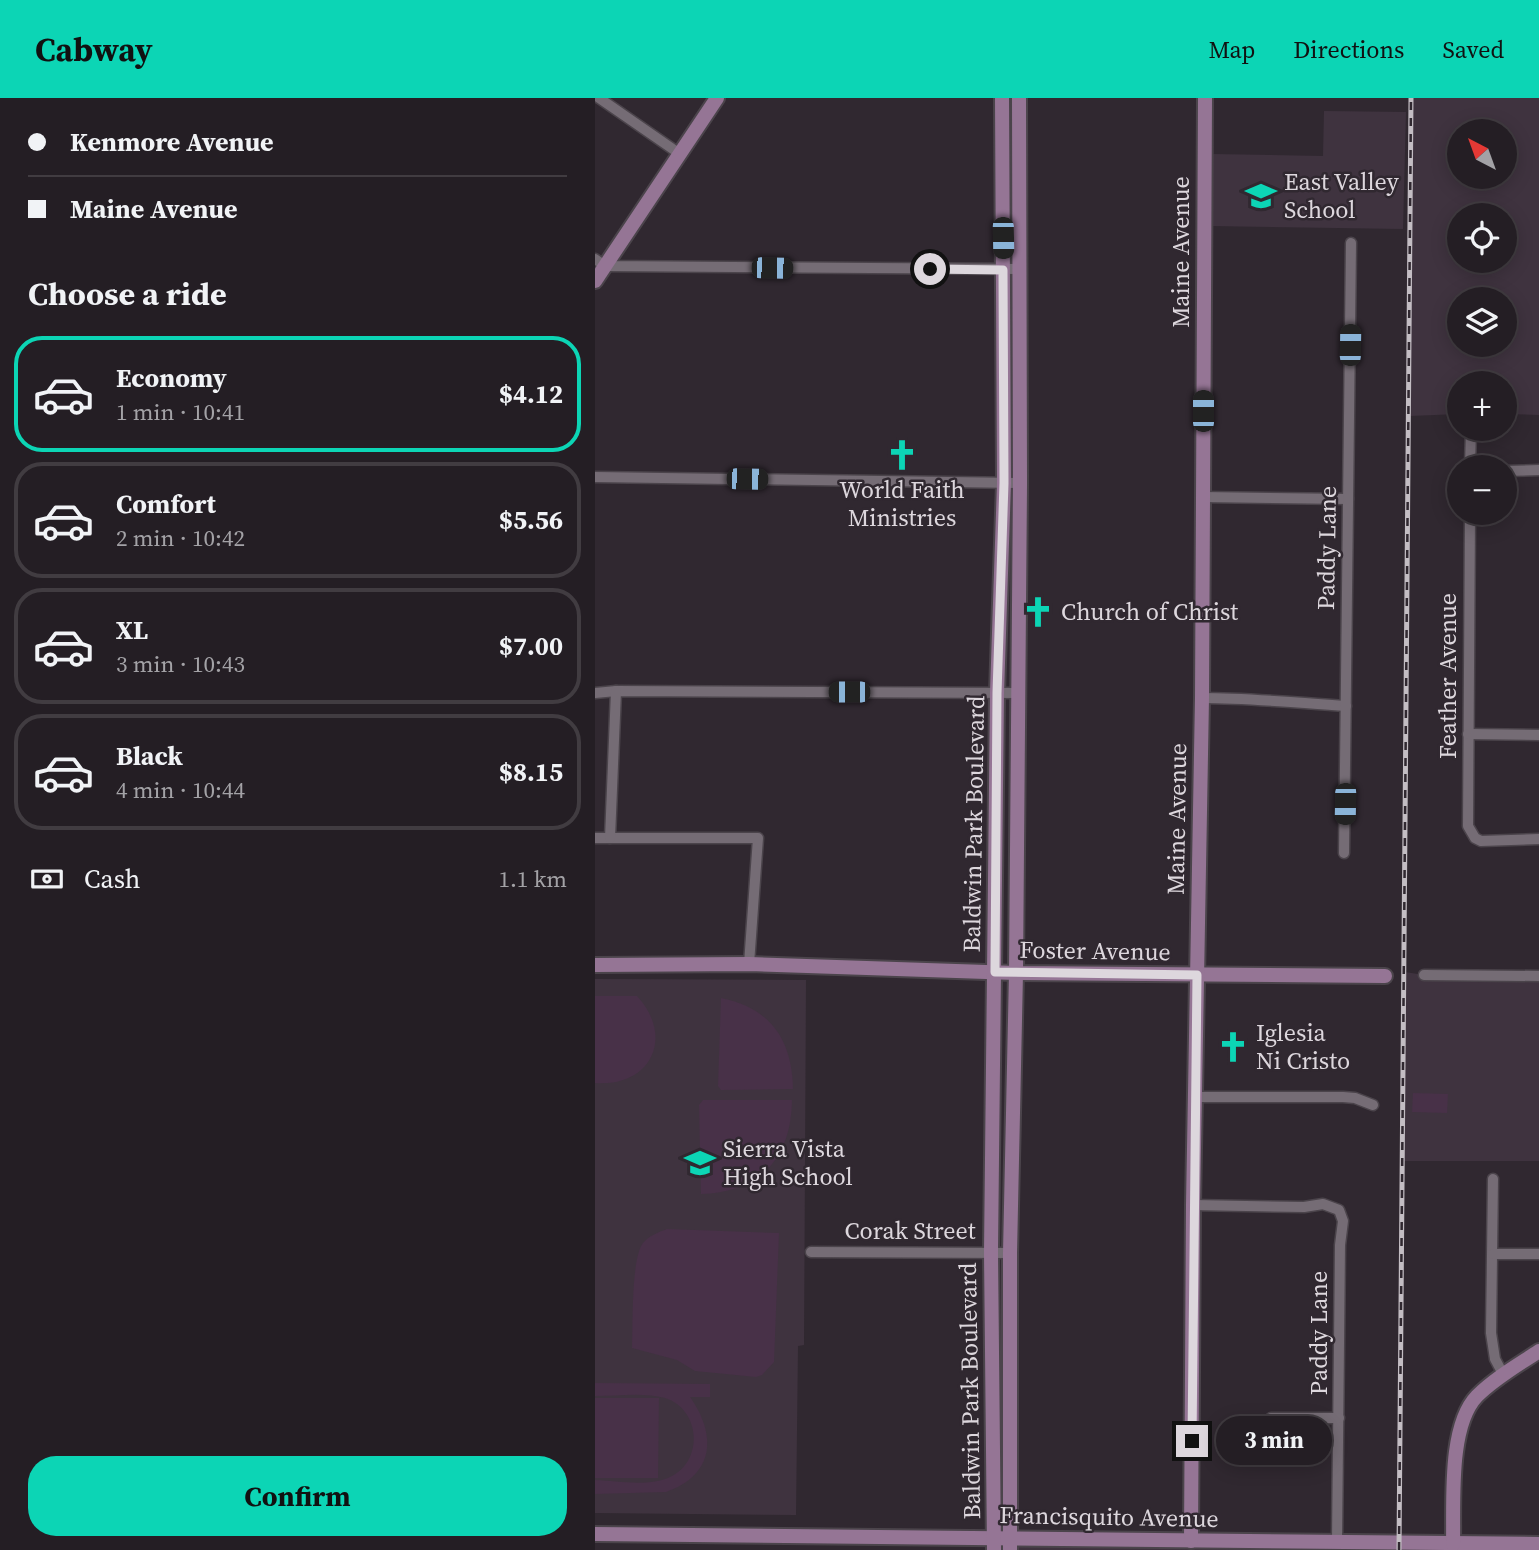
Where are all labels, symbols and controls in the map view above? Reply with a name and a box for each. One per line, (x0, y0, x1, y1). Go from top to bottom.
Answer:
text: Cabway (35, 27, 153, 72)
text: Map (1208, 33, 1255, 66)
text: Directions (1293, 33, 1404, 66)
text: Saved (1442, 33, 1504, 66)
north arrow (1447, 119, 1517, 189)
map controls (1447, 119, 1517, 525)
text: Kenmore Avenue (70, 124, 274, 160)
place label: East Valley School (1284, 165, 1400, 226)
street label: Maine Avenue (1164, 176, 1197, 328)
school or university icon: East Valley School (1244, 179, 1278, 213)
text: Maine Avenue (70, 191, 238, 227)
button: locate (1447, 203, 1517, 273)
car (993, 217, 1014, 259)
route start (914, 253, 946, 285)
car (751, 257, 794, 279)
text: Choose a ride (28, 272, 227, 316)
button: layers (1447, 287, 1517, 357)
car (1340, 324, 1361, 366)
text: Economy (116, 360, 227, 396)
icon: car (32, 363, 95, 426)
button: + (1447, 371, 1517, 441)
text: $4.12 (499, 376, 563, 412)
car (1193, 390, 1214, 432)
text: 1 min · 10:41 (116, 396, 245, 428)
church icon: World Faith Ministries (885, 438, 919, 472)
button: − (1447, 455, 1517, 525)
car (726, 468, 769, 490)
place label: World Faith Ministries (839, 473, 965, 534)
text: Comfort (116, 486, 216, 522)
street label: Paddy Lane (1309, 486, 1344, 610)
icon: car (32, 489, 95, 552)
text: $5.56 (499, 502, 563, 538)
text: 2 min · 10:42 (116, 522, 245, 554)
street label: Feather Avenue (1431, 593, 1464, 759)
church icon: Church of Christ (1021, 595, 1055, 629)
place label: Church of Christ (1061, 595, 1238, 628)
text: XL (116, 612, 148, 648)
icon: car (32, 615, 95, 678)
text: $7.00 (499, 628, 563, 664)
text: 3 min · 10:43 (116, 648, 245, 680)
car (829, 682, 871, 703)
street label: Baldwin Park Boulevard (955, 695, 992, 953)
text: Black (116, 738, 183, 774)
icon: car (32, 741, 95, 804)
street label: Maine Avenue (1159, 743, 1194, 895)
text: $8.15 (499, 754, 563, 790)
text: 4 min · 10:44 (116, 774, 245, 806)
car (1335, 783, 1356, 825)
icon: cash (28, 860, 66, 898)
text: Cash (84, 861, 140, 897)
text: 1.1 km (498, 863, 567, 895)
street label: Foster Avenue (1019, 933, 1171, 968)
place label: Iglesia Ni Cristo (1256, 1016, 1350, 1077)
church icon: Iglesia Ni Cristo (1216, 1030, 1250, 1064)
place label: Sierra Vista High School (723, 1132, 853, 1193)
school or university icon: Sierra Vista High School (683, 1146, 717, 1180)
street label: Corak Street (844, 1214, 976, 1247)
street label: Baldwin Park Boulevard (951, 1262, 988, 1520)
street label: Paddy Lane (1302, 1271, 1335, 1395)
callout: 3 min (1217, 1416, 1332, 1466)
text: 3 min (1244, 1424, 1304, 1456)
route end (1176, 1425, 1208, 1457)
button: Confirm (28, 1456, 567, 1536)
street label: Francisquito Avenue (999, 1498, 1219, 1535)

